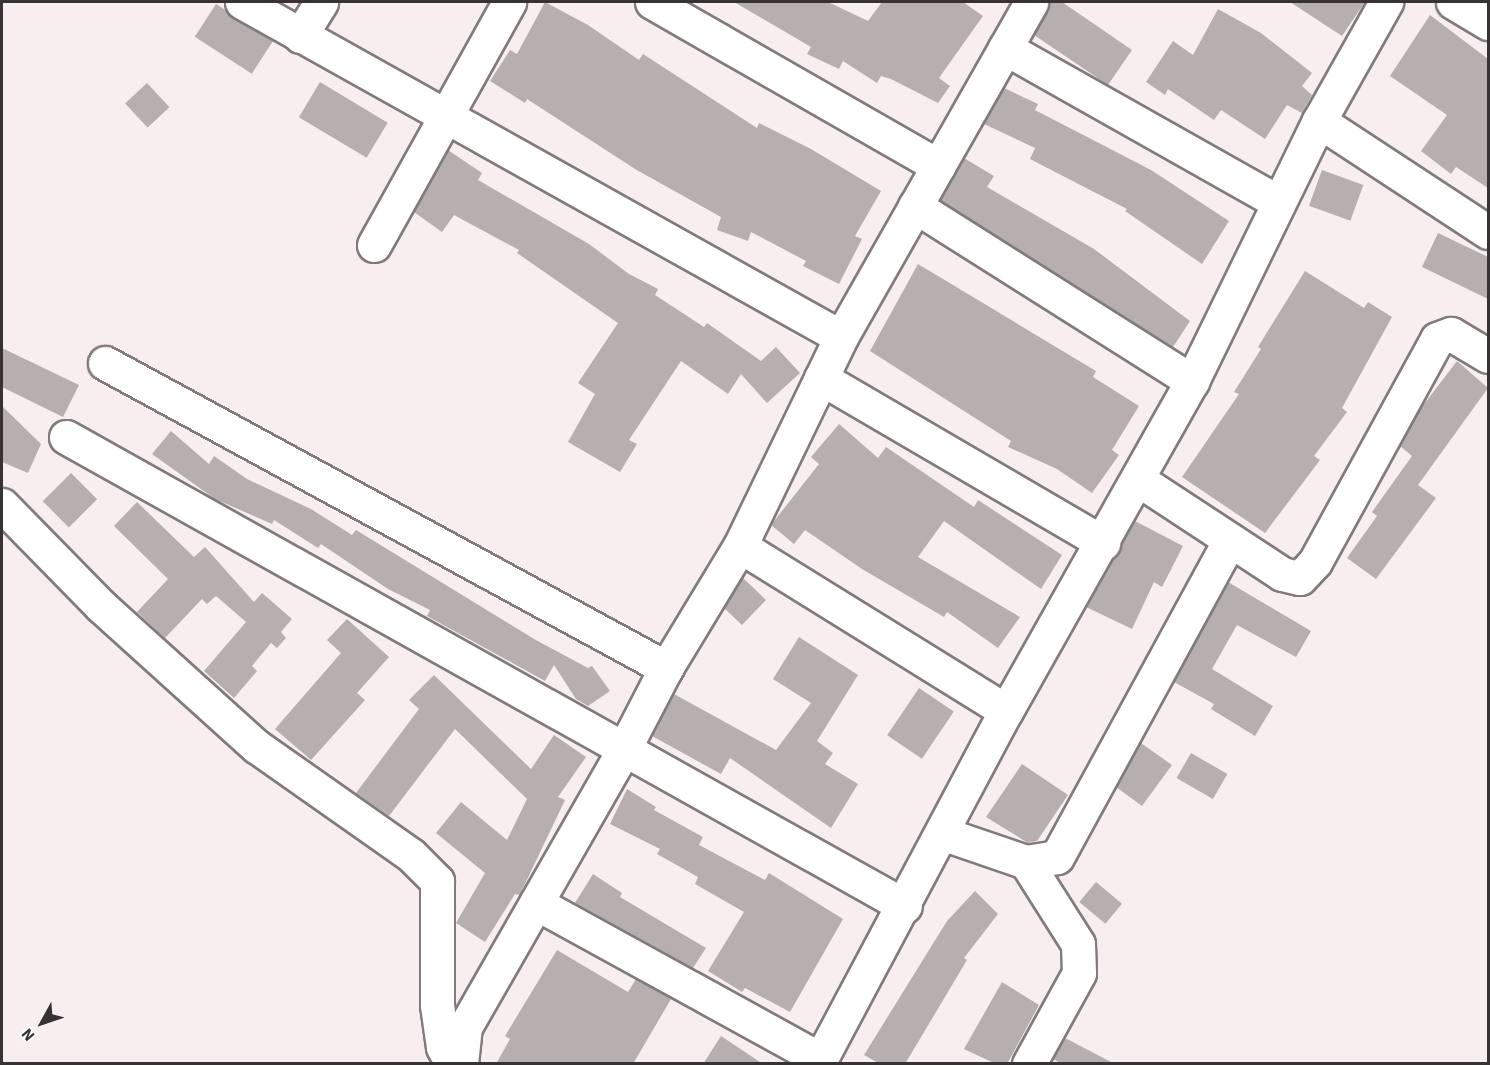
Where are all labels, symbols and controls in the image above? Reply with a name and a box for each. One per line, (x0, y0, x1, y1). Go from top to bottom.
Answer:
north arrow (12, 993, 72, 1053)
text: N (16, 1023, 40, 1046)

